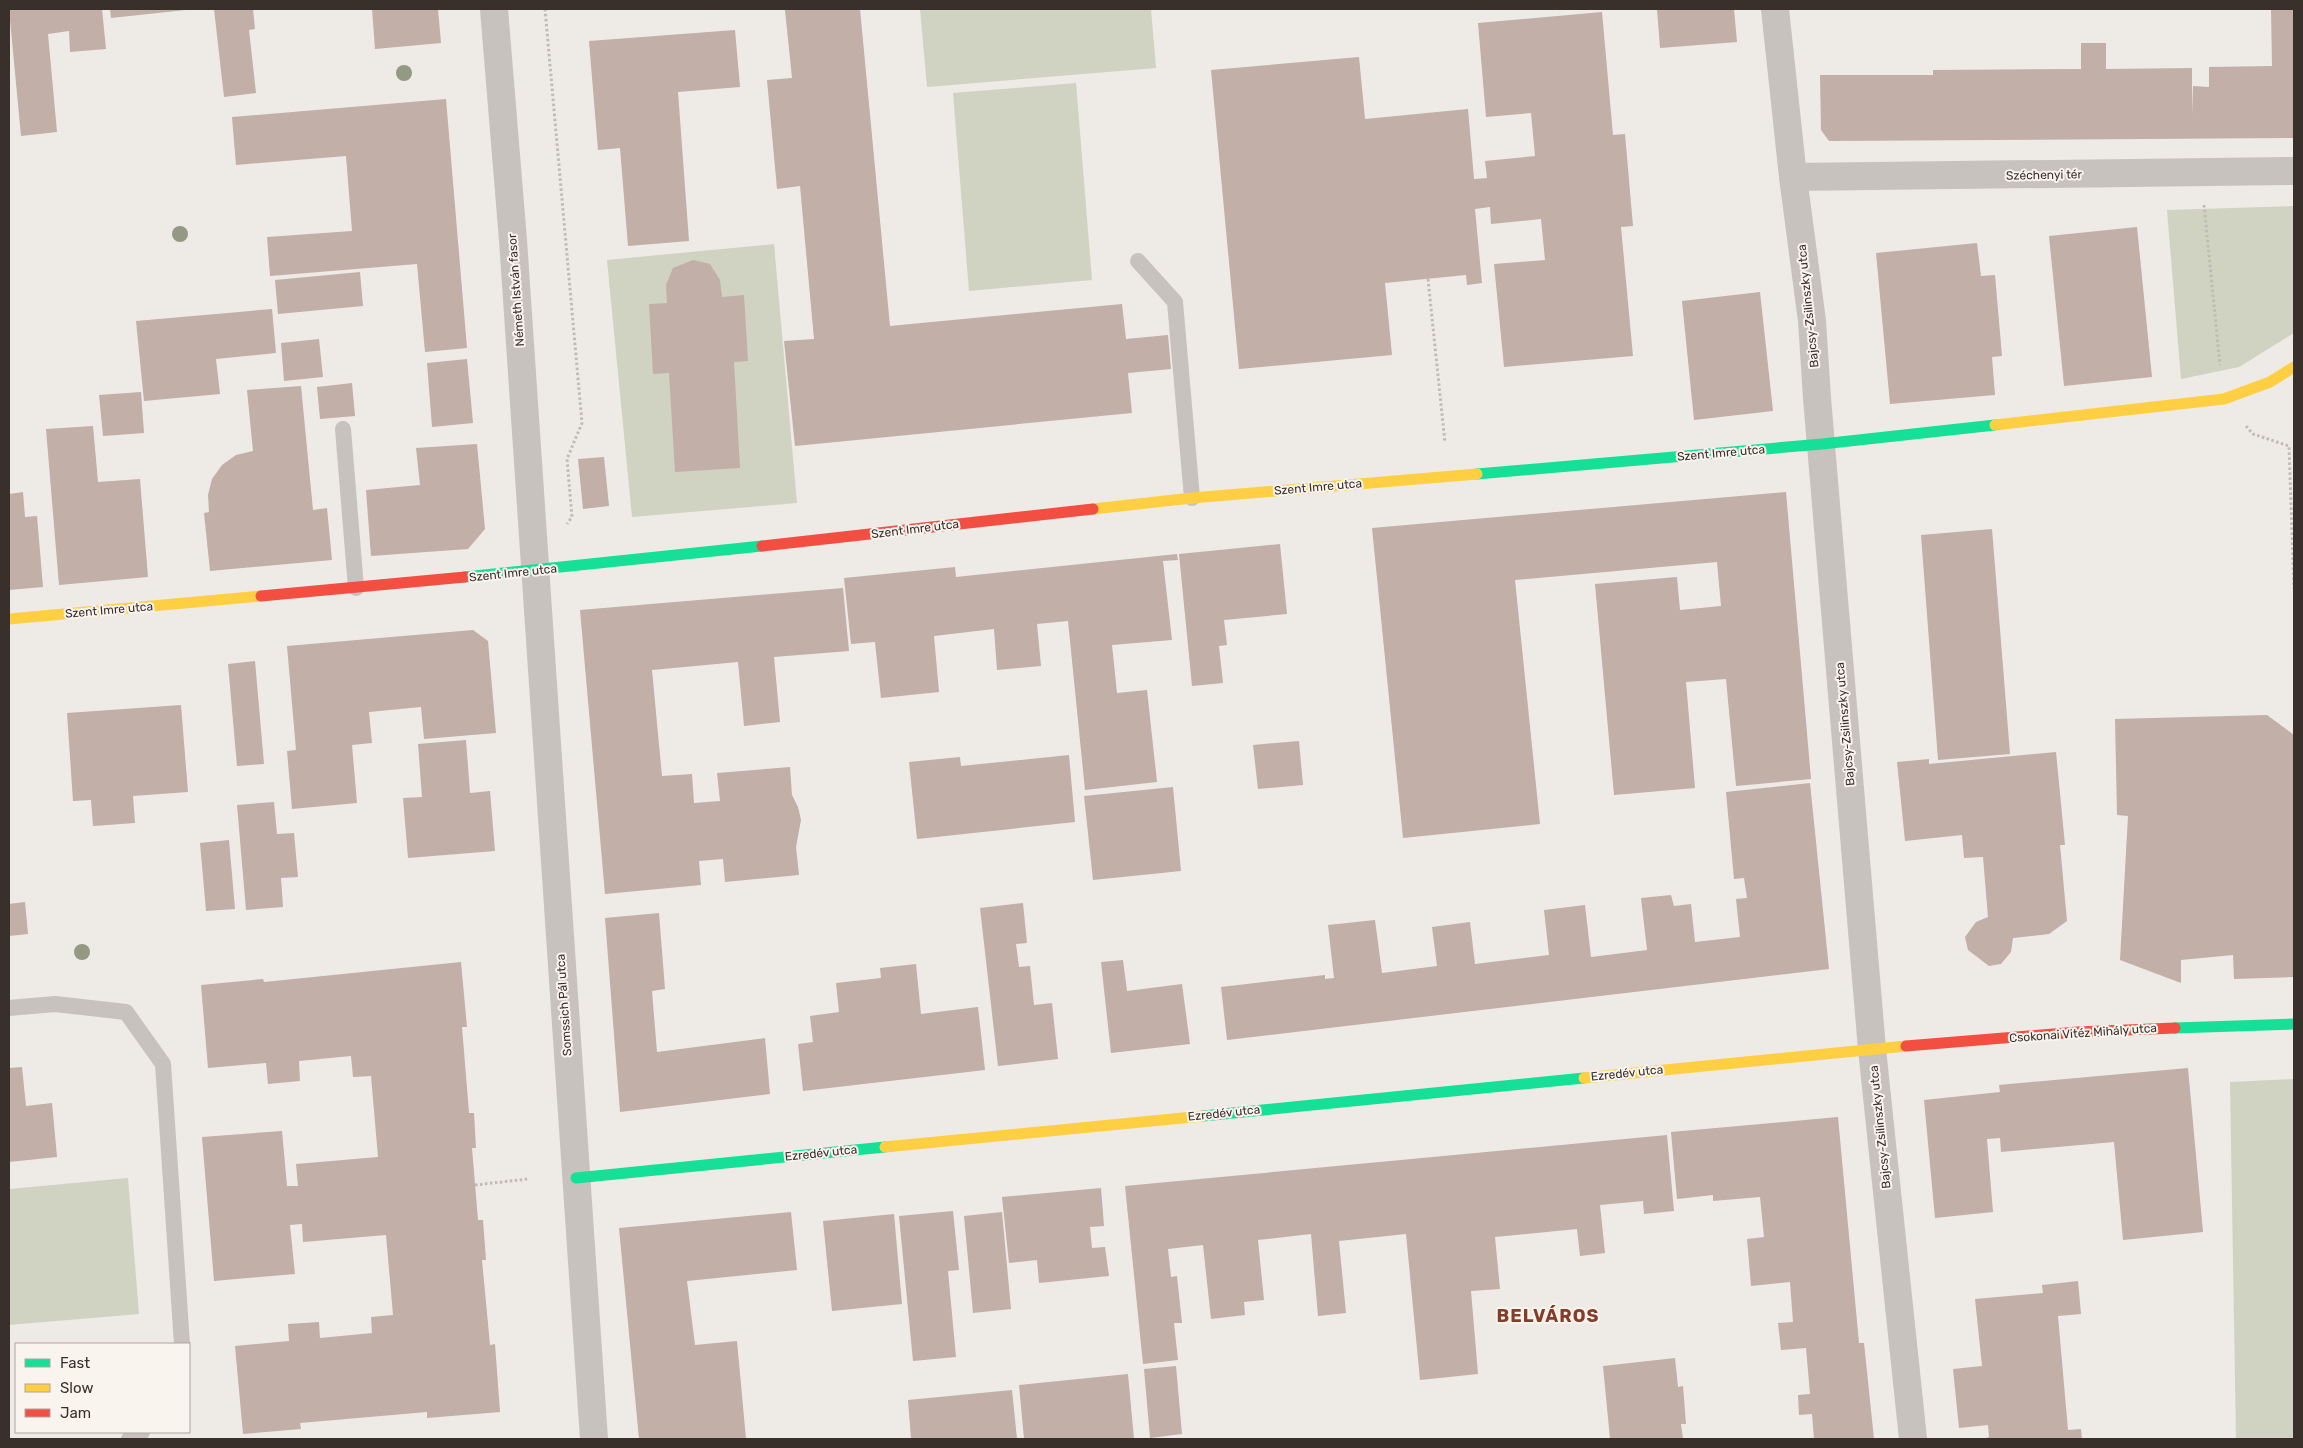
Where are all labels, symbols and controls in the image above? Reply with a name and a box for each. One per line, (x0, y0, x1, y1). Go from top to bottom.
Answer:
street label: Széchenyi tér (2006, 167, 2083, 183)
street label: Németh István fasor (505, 233, 527, 347)
street label: Bajcsy-Zsilinszky utca (1795, 244, 1821, 368)
street label: Szent Imre utca (1676, 442, 1766, 464)
street label: Szent Imre utca (1273, 476, 1363, 498)
street label: Szent Imre utca (870, 517, 960, 541)
street label: Szent Imre utca (468, 561, 558, 585)
street label: Szent Imre utca (64, 599, 154, 621)
street label: Bajcsy-Zsilinszky utca (1833, 662, 1857, 786)
street label: Somssich Pál utca (553, 953, 575, 1057)
street label: Csokonai Vitéz Mihály utca (2009, 1021, 2157, 1045)
street label: Ezredév utca (1590, 1062, 1664, 1084)
street label: Bajcsy-Zsilinszky utca (1867, 1065, 1893, 1189)
street label: Ezredév utca (1187, 1102, 1261, 1124)
street label: Ezredév utca (784, 1142, 858, 1164)
district label: BELVÁROS (1497, 1305, 1599, 1327)
legend (15, 1343, 190, 1433)
text: Fast (60, 1354, 90, 1372)
text: Slow (60, 1379, 93, 1397)
text: Jam (60, 1404, 91, 1422)

